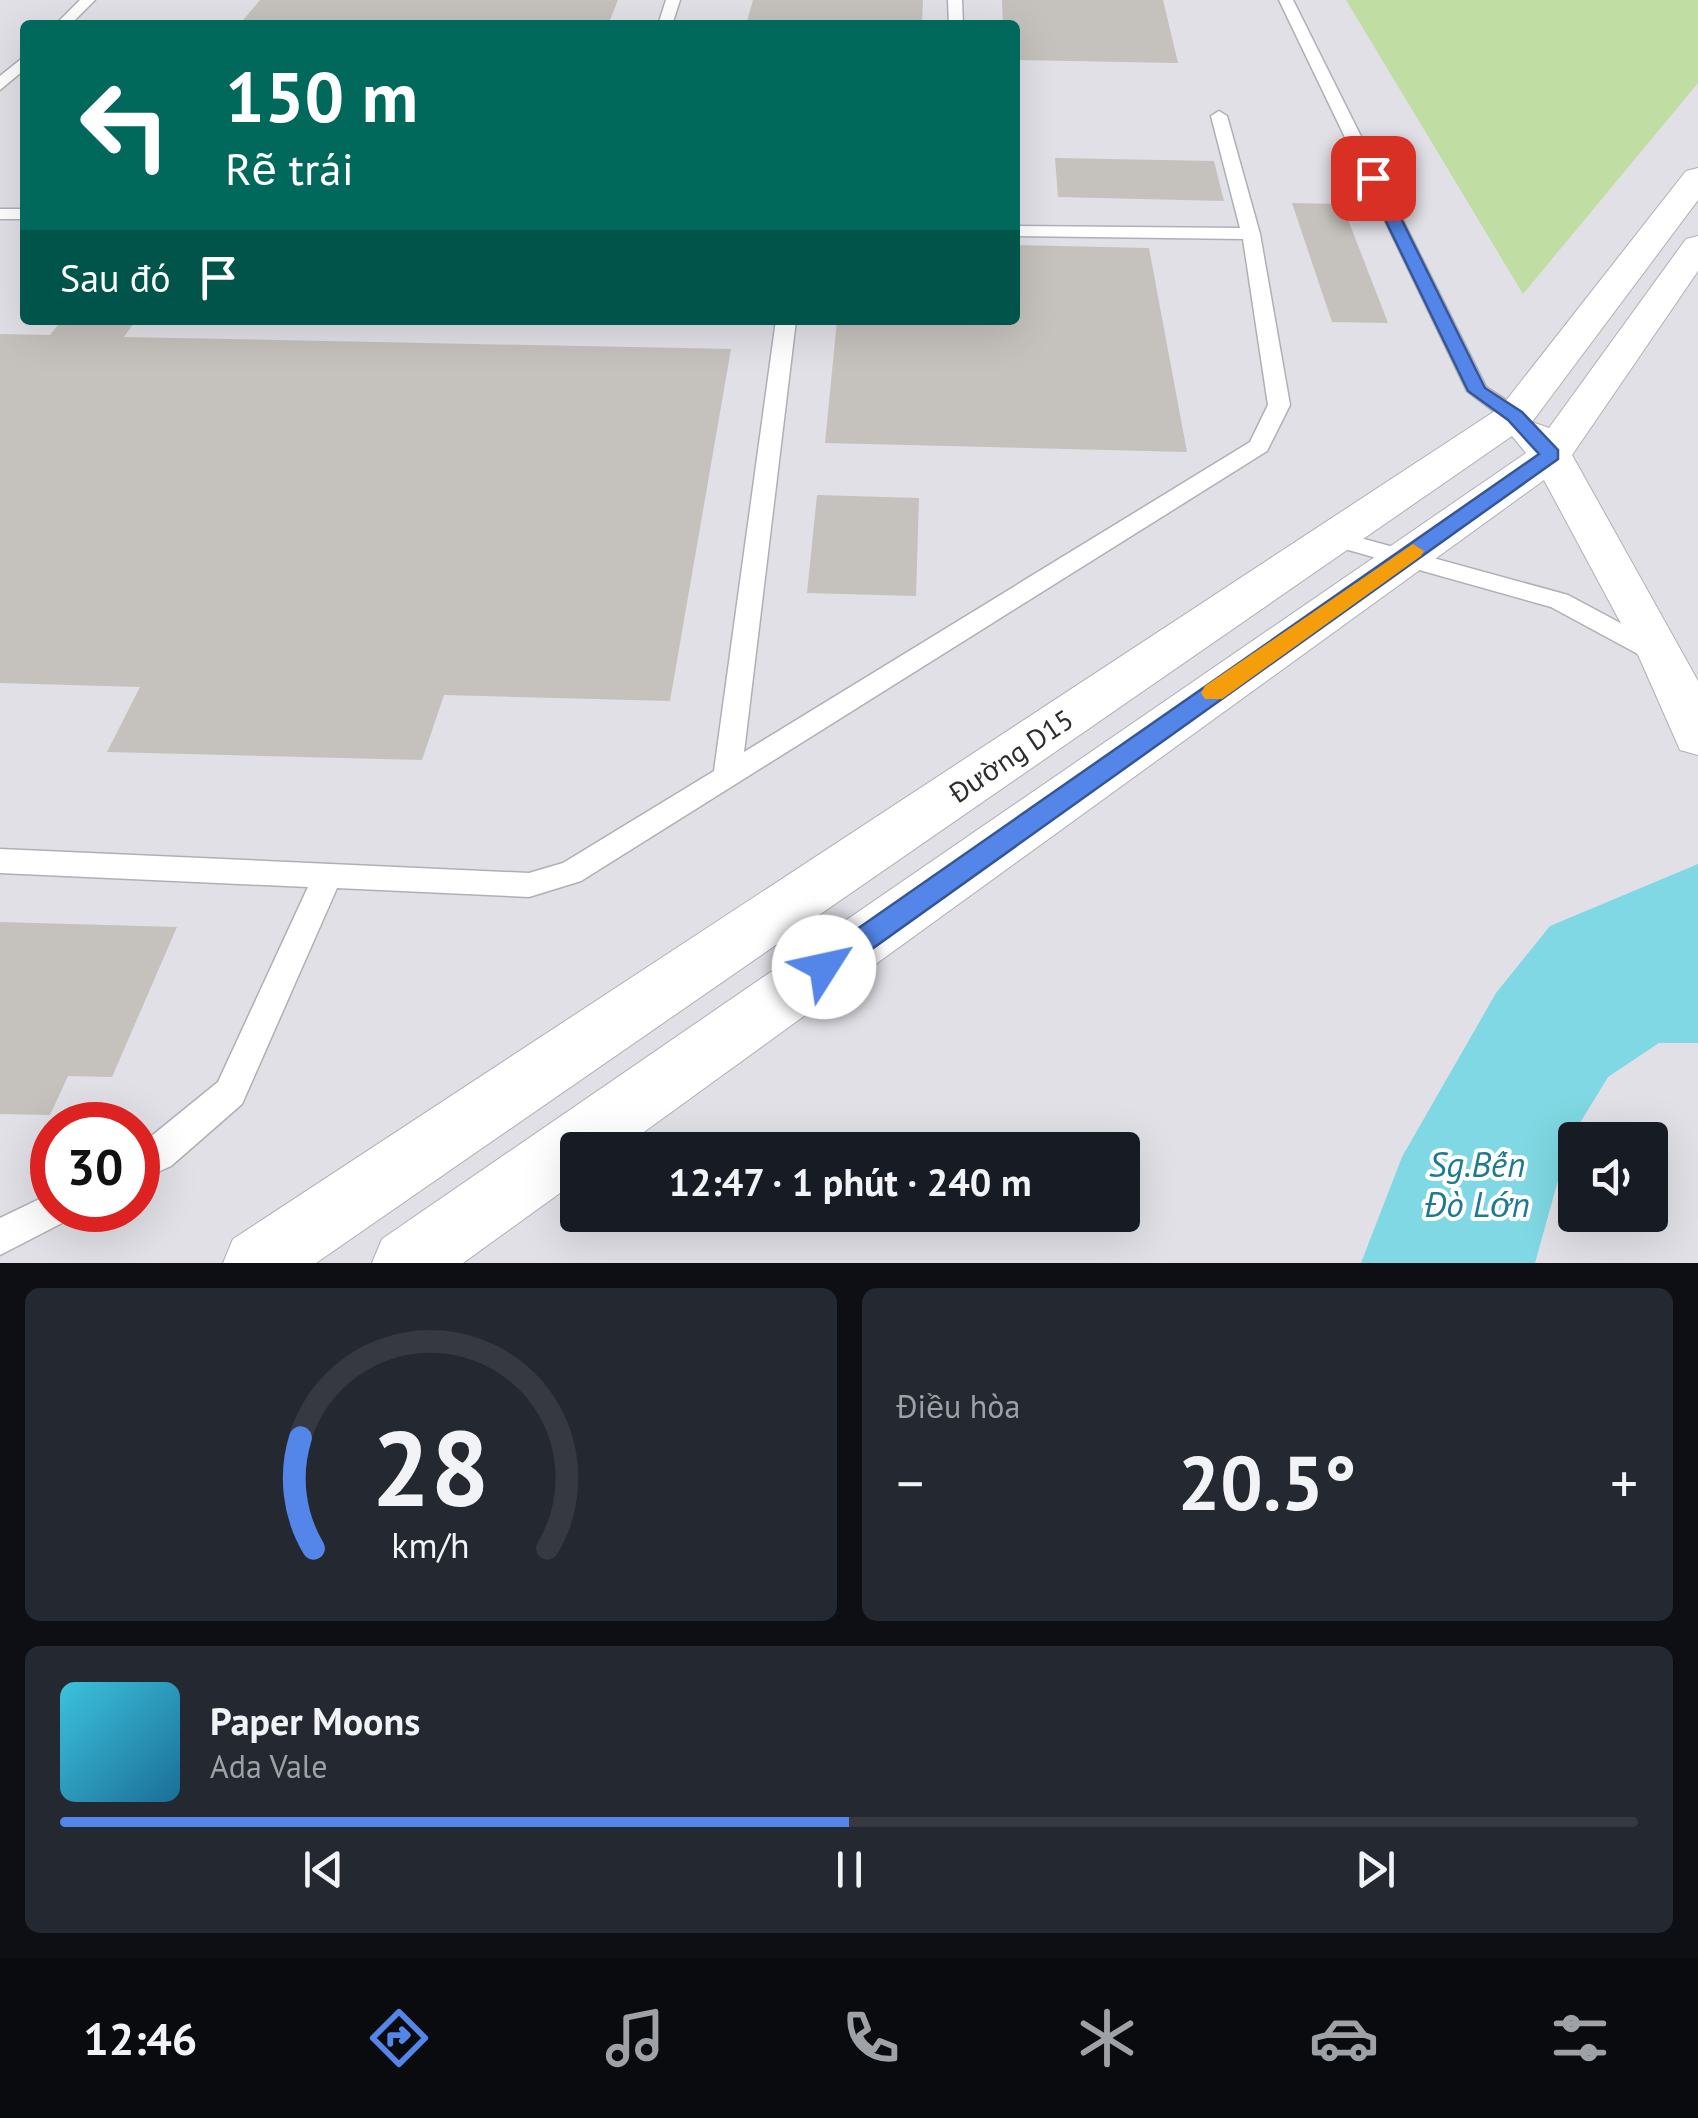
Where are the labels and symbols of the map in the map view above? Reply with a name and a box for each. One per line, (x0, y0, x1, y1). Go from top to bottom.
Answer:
pin (1331, 136, 1416, 221)
street label: Đường D15 (941, 700, 1080, 811)
position arrow (772, 915, 876, 1019)
speed limit sign: 30 (30, 1102, 160, 1232)
water label: Sg.Bến Đò Lớn (1424, 1141, 1530, 1227)

